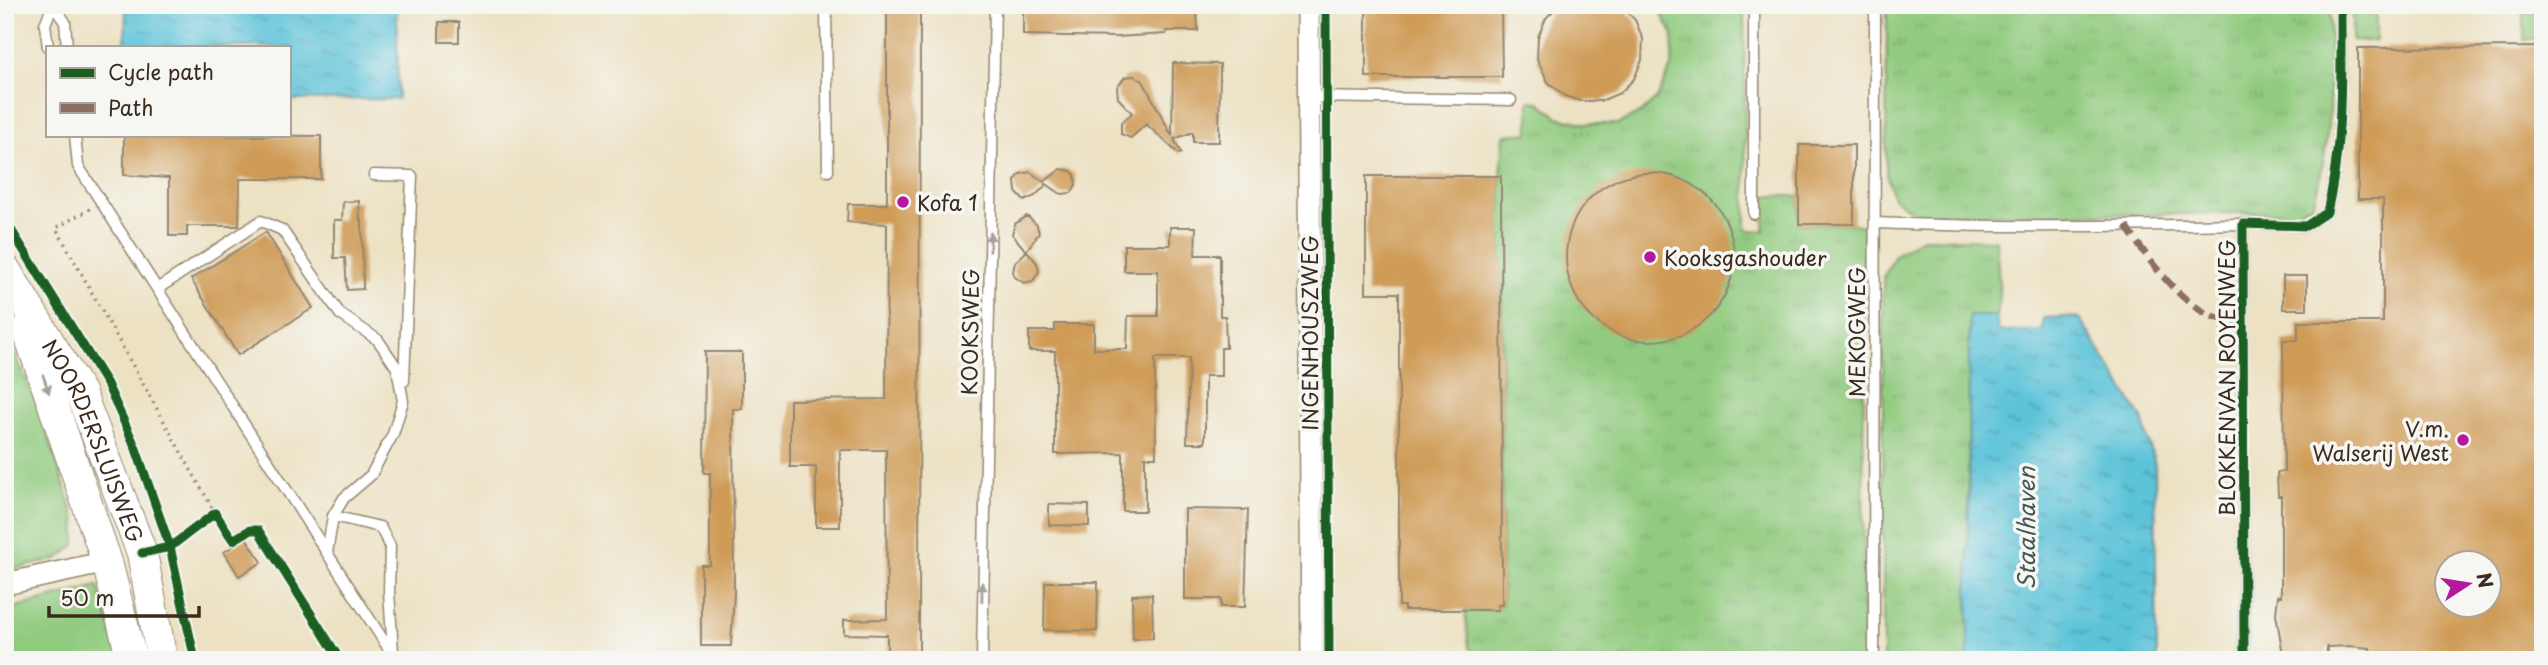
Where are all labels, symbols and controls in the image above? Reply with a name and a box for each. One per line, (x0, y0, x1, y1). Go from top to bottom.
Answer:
legend (46, 46, 290, 136)
text: Cycle path (108, 55, 214, 87)
text: Path (108, 91, 153, 123)
place label: Kofa 1 (917, 186, 978, 218)
marker: Kofa 1 (895, 194, 911, 210)
one-way arrow (984, 230, 996, 252)
street label: INGENHOUSZWEG (1293, 235, 1325, 431)
street label: BLOKKENVAN ROYENWEG (2210, 240, 2242, 516)
place label: Kooksgashouder (1664, 241, 1827, 273)
marker: Kooksgashouder (1642, 249, 1658, 265)
street label: MEKOGWEG (1840, 267, 1872, 397)
street label: KOOKSWEG (952, 268, 986, 396)
street label: NOORDERSLUISWEG (35, 332, 152, 547)
one-way arrow (41, 373, 52, 394)
place label: V.m. Walserij West (2312, 412, 2449, 468)
marker: V.m. Walserij West (2455, 432, 2471, 448)
water label: Staalhaven (2008, 465, 2043, 589)
north arrow (2432, 550, 2502, 620)
text: N (2470, 570, 2501, 591)
scale bar (49, 574, 200, 618)
one-way arrow (977, 580, 988, 602)
text: 50 m (60, 581, 114, 613)

